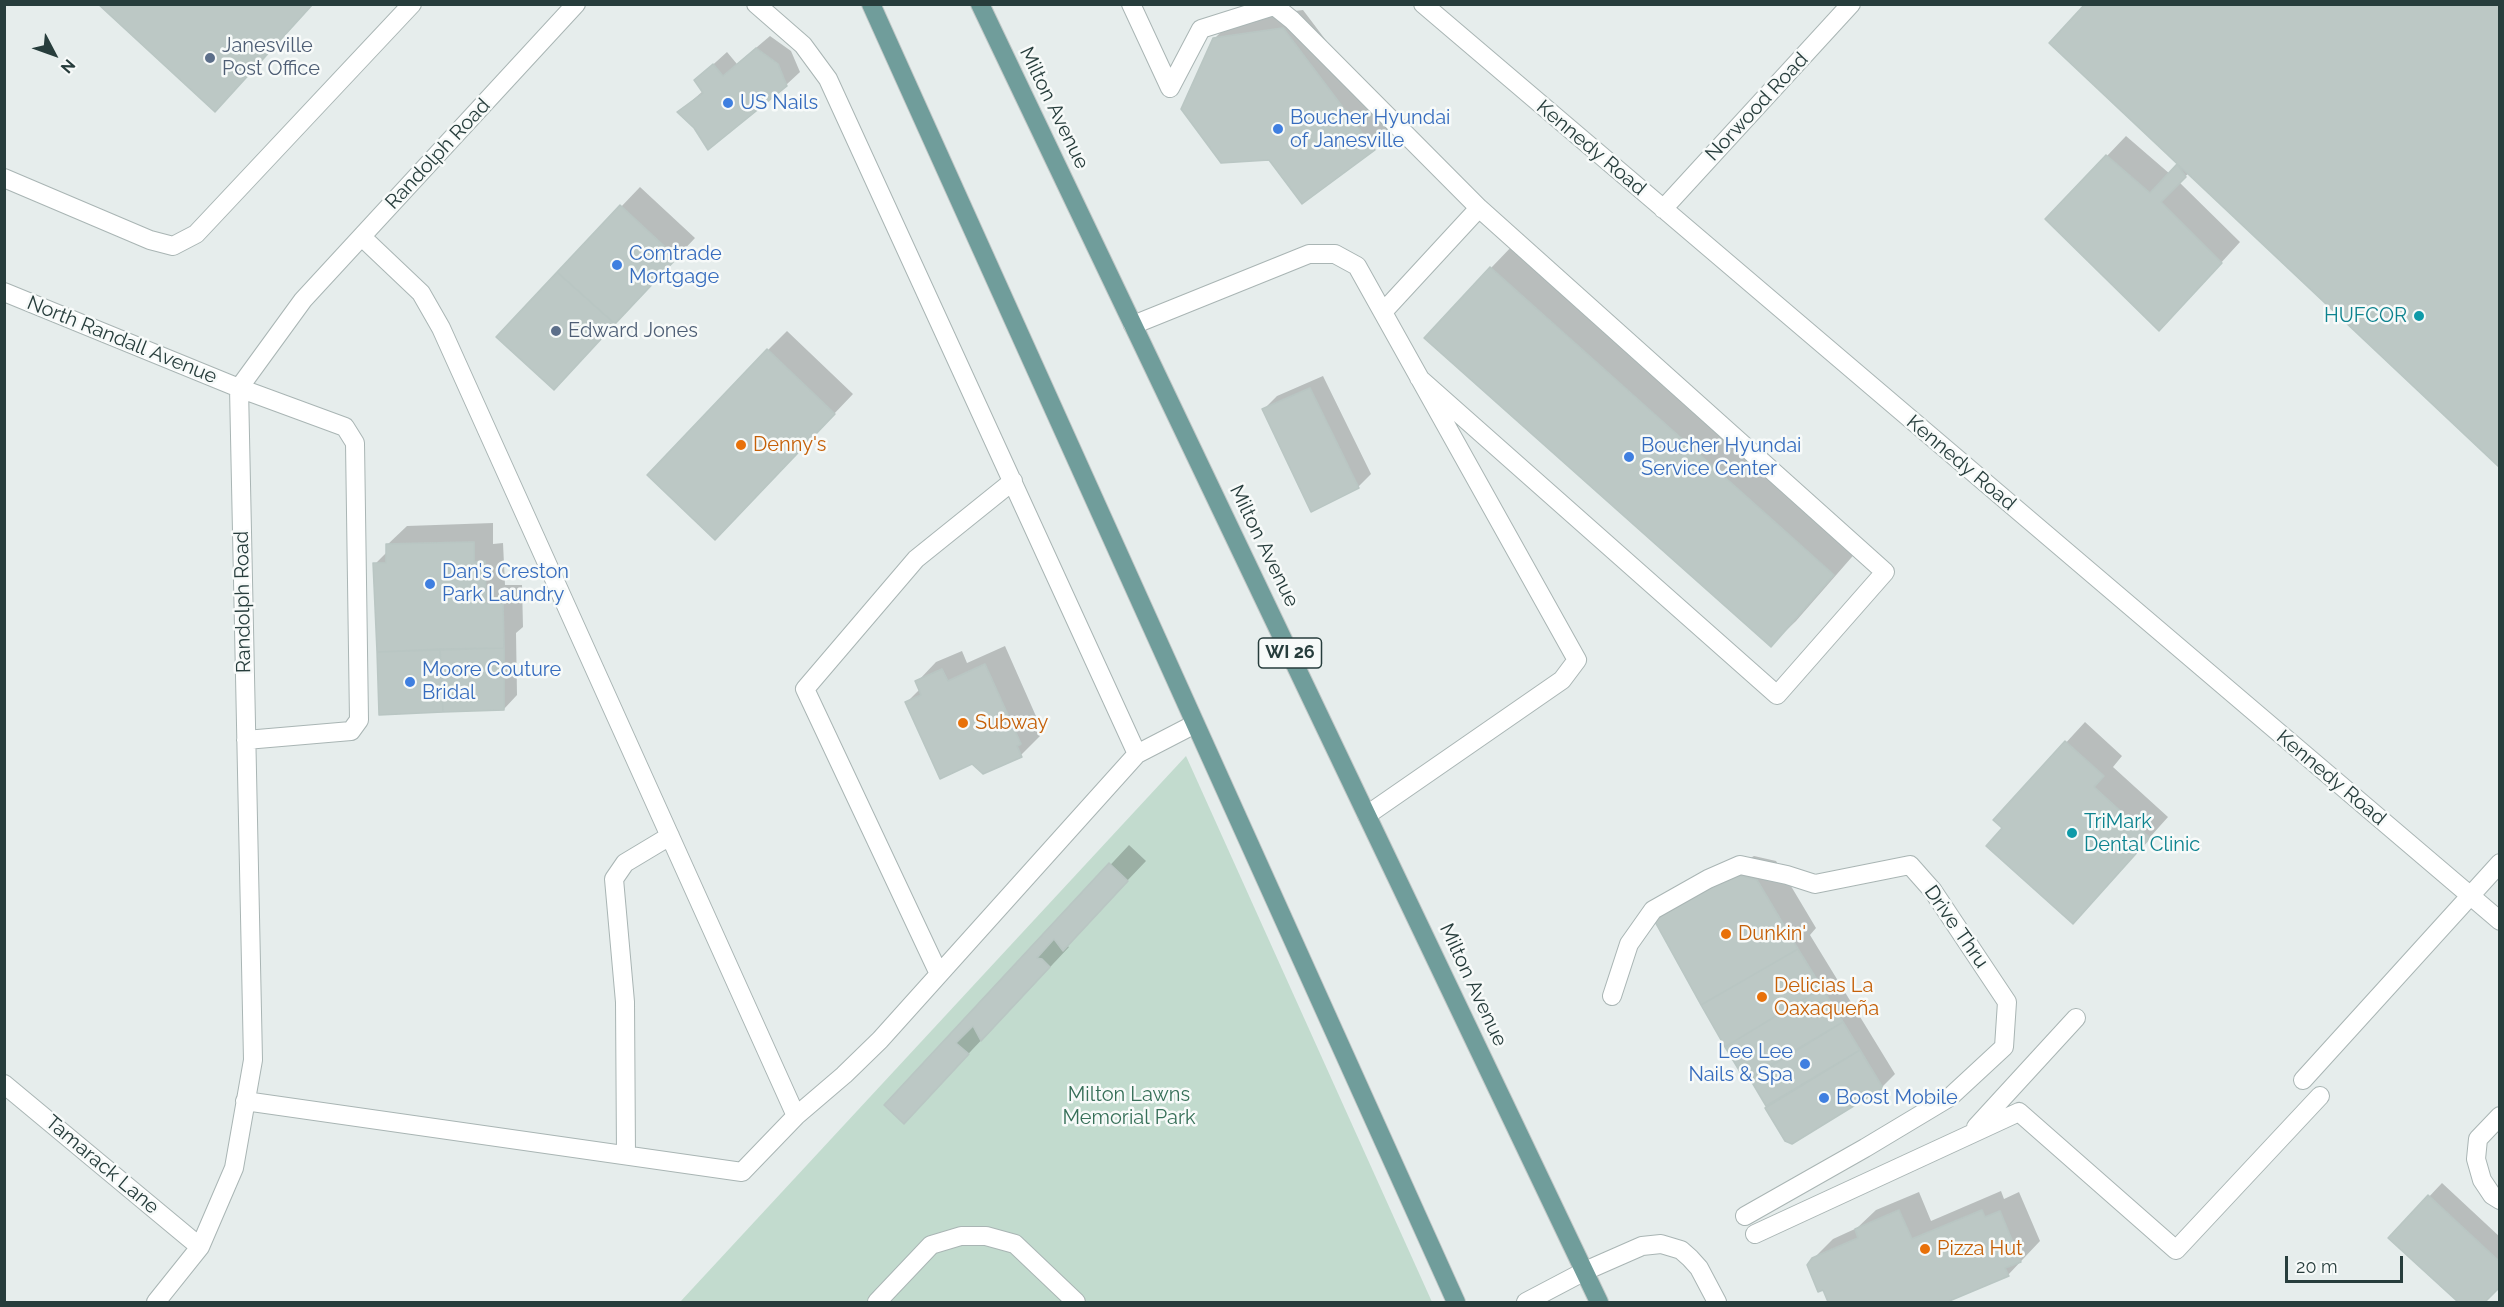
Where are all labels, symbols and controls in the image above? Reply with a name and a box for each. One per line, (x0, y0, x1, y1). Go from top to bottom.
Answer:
north arrow (24, 24, 84, 84)
place label: Janesville Post Office (222, 34, 320, 81)
street label: Milton Avenue (1014, 43, 1094, 173)
street label: Norwood Road (1701, 48, 1813, 166)
marker: Janesville Post Office (203, 51, 217, 65)
text: N (57, 55, 79, 77)
place label: US Nails (740, 91, 818, 115)
street label: Randolph Road (381, 94, 495, 214)
street label: Kennedy Road (1531, 95, 1651, 201)
marker: US Nails (721, 96, 735, 110)
place label: Boucher Hyundai of Janesville (1290, 106, 1450, 153)
marker: Boucher Hyundai of Janesville (1271, 122, 1285, 136)
place label: Comtrade Mortgage (629, 242, 722, 289)
marker: Comtrade Mortgage (610, 258, 624, 272)
street label: North Randall Avenue (24, 291, 220, 389)
place label: HUFCOR (2324, 304, 2407, 328)
marker: HUFCOR (2412, 309, 2426, 323)
place label: Edward Jones (568, 319, 698, 343)
marker: Edward Jones (549, 324, 563, 338)
street label: Kennedy Road (1901, 410, 2021, 516)
place label: Denny's (753, 433, 826, 457)
place label: Boucher Hyundai Service Center (1641, 434, 1801, 481)
marker: Denny's (734, 438, 748, 452)
marker: Boucher Hyundai Service Center (1622, 450, 1636, 464)
street label: Milton Avenue (1224, 481, 1304, 611)
street label: Randolph Road (230, 531, 256, 673)
place label: Dan's Creston Park Laundry (442, 560, 569, 607)
marker: Dan's Creston Park Laundry (423, 577, 437, 591)
road number: WI 26 (1258, 638, 1322, 668)
place label: Moore Couture Bridal (422, 658, 561, 705)
marker: Moore Couture Bridal (403, 675, 417, 689)
place label: Subway (975, 711, 1048, 735)
marker: Subway (956, 716, 970, 730)
street label: Kennedy Road (2271, 725, 2391, 831)
place label: TriMark Dental Clinic (2084, 810, 2200, 857)
marker: TriMark Dental Clinic (2065, 826, 2079, 840)
street label: Drive Thru (1919, 881, 1993, 973)
street label: Milton Avenue (1434, 920, 1512, 1050)
place label: Dunkin' (1738, 922, 1806, 946)
marker: Dunkin' (1719, 927, 1733, 941)
place label: Delicias La Oaxaqueña (1774, 974, 1879, 1021)
marker: Delicias La Oaxaqueña (1755, 990, 1769, 1004)
place label: Lee Lee Nails & Spa (1688, 1040, 1793, 1087)
marker: Lee Lee Nails & Spa (1798, 1057, 1812, 1071)
park label: Milton Lawns Memorial Park (1062, 1083, 1196, 1130)
place label: Boost Mobile (1836, 1086, 1958, 1110)
marker: Boost Mobile (1817, 1091, 1831, 1105)
street label: Tamarack Lane (40, 1111, 164, 1219)
place label: Pizza Hut (1937, 1237, 2023, 1261)
marker: Pizza Hut (1918, 1242, 1932, 1256)
scale bar (2288, 1244, 2406, 1282)
text: 20 m (2296, 1256, 2338, 1277)

